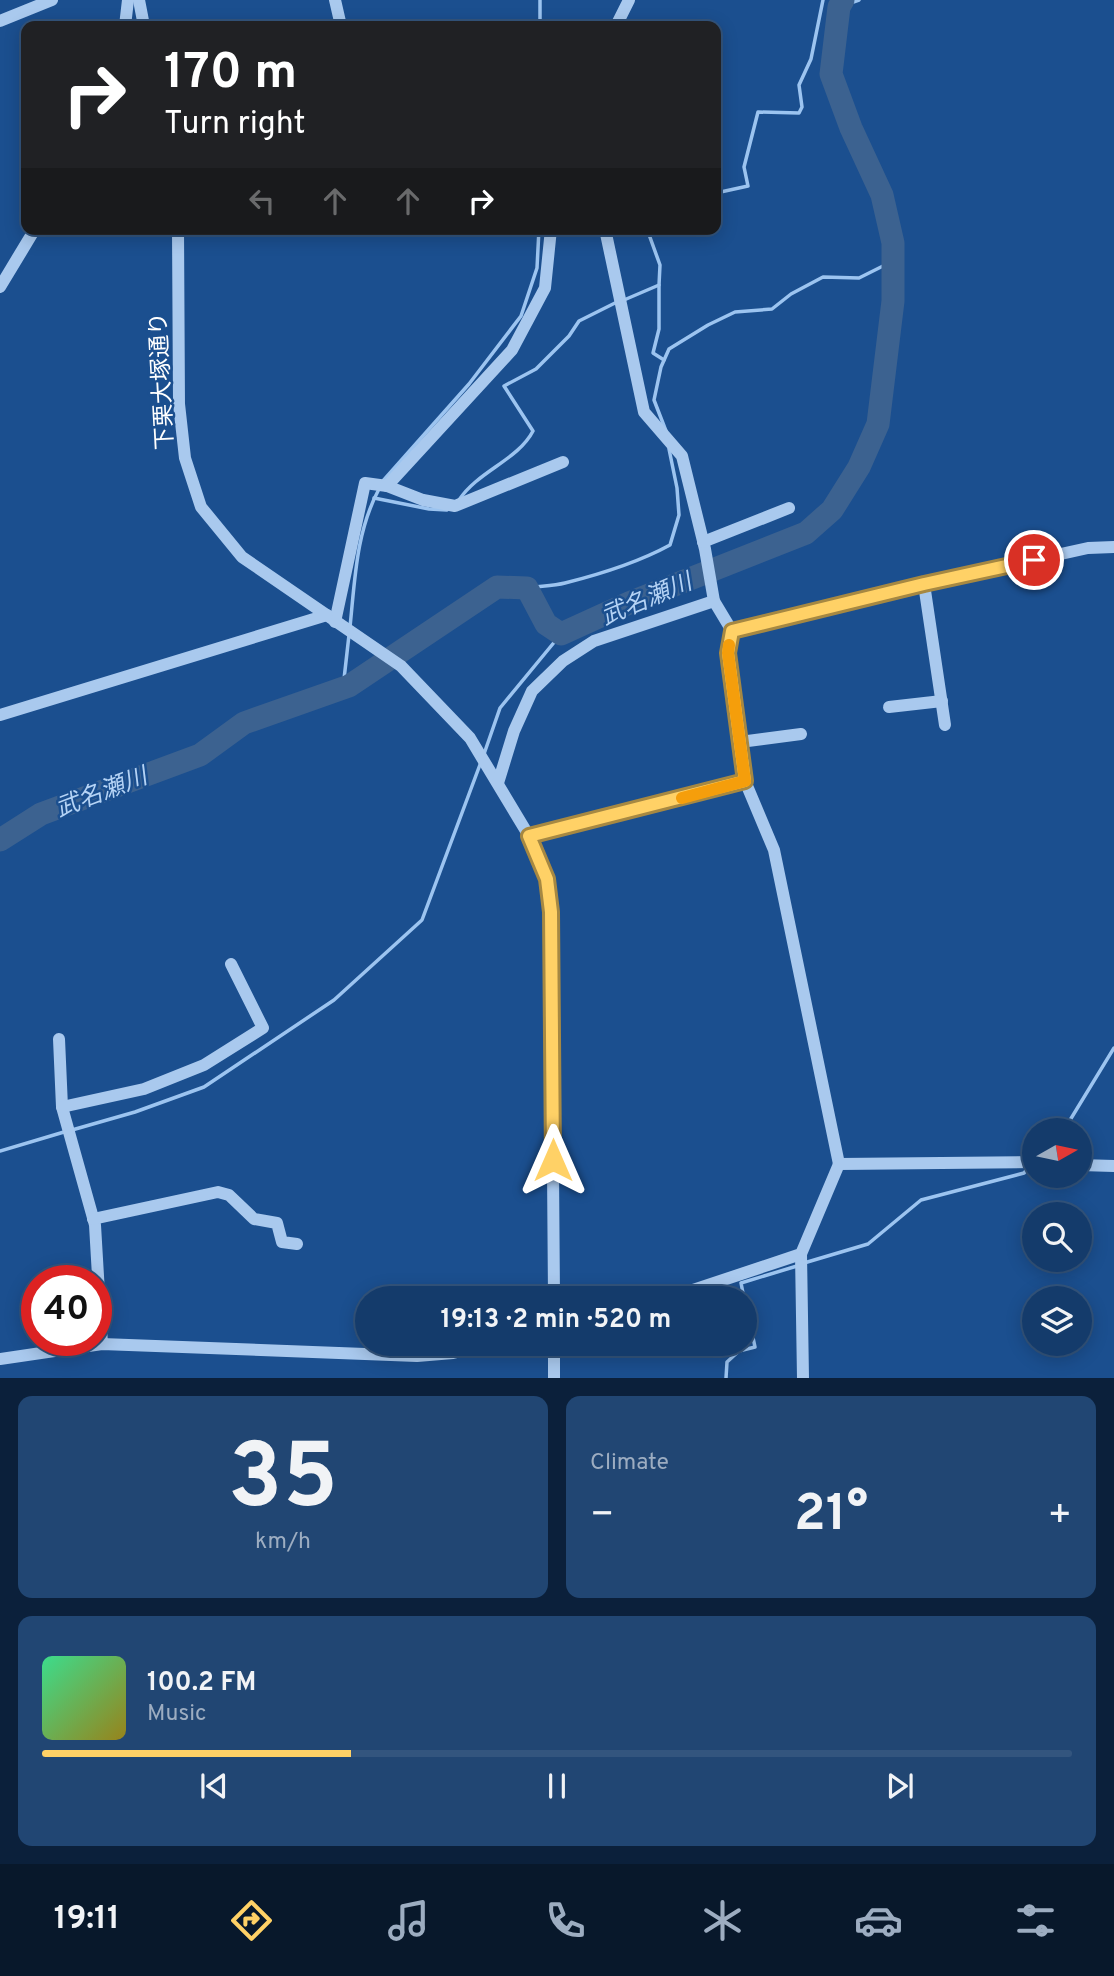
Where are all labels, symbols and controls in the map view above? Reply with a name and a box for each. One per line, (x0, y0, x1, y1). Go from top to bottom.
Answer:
text: 170 m (164, 44, 297, 106)
icon: right (49, 49, 140, 140)
text: Turn right (164, 105, 306, 145)
icon: left (243, 182, 281, 220)
icon: ahead (316, 182, 354, 220)
icon: ahead (389, 182, 427, 220)
icon: right (462, 182, 500, 220)
street label: 下栗大塚通り (145, 311, 182, 451)
pin (1004, 530, 1064, 590)
icon: arrive (1015, 541, 1053, 579)
water label: 武名瀬川 (597, 567, 700, 633)
water label: 武名瀬川 (52, 762, 155, 825)
north arrow (1022, 1118, 1092, 1188)
map controls (1022, 1118, 1092, 1356)
position arrow (516, 1123, 590, 1197)
button: search (1022, 1202, 1092, 1272)
speed limit sign: 40 (21, 1265, 112, 1356)
button: layers (1022, 1286, 1092, 1356)
text: 19:13 · 2 min · 520 m (441, 1304, 671, 1337)
text: 35 (228, 1425, 338, 1540)
text: Climate (590, 1449, 669, 1478)
text: 21° (794, 1483, 868, 1549)
text: − (590, 1492, 615, 1541)
text: + (1047, 1492, 1072, 1541)
text: km/h (255, 1528, 311, 1557)
text: 100.2 FM (147, 1667, 256, 1700)
text: Music (147, 1700, 207, 1729)
icon: previous (195, 1767, 233, 1805)
icon: pause (538, 1767, 576, 1805)
icon: next (881, 1767, 919, 1805)
icon: directions (227, 1896, 276, 1945)
icon: music (384, 1896, 433, 1945)
icon: phone (541, 1896, 590, 1945)
icon: climate (698, 1896, 747, 1945)
icon: car (854, 1896, 903, 1945)
icon: filters (1011, 1896, 1060, 1945)
text: 19:11 (54, 1900, 120, 1940)

